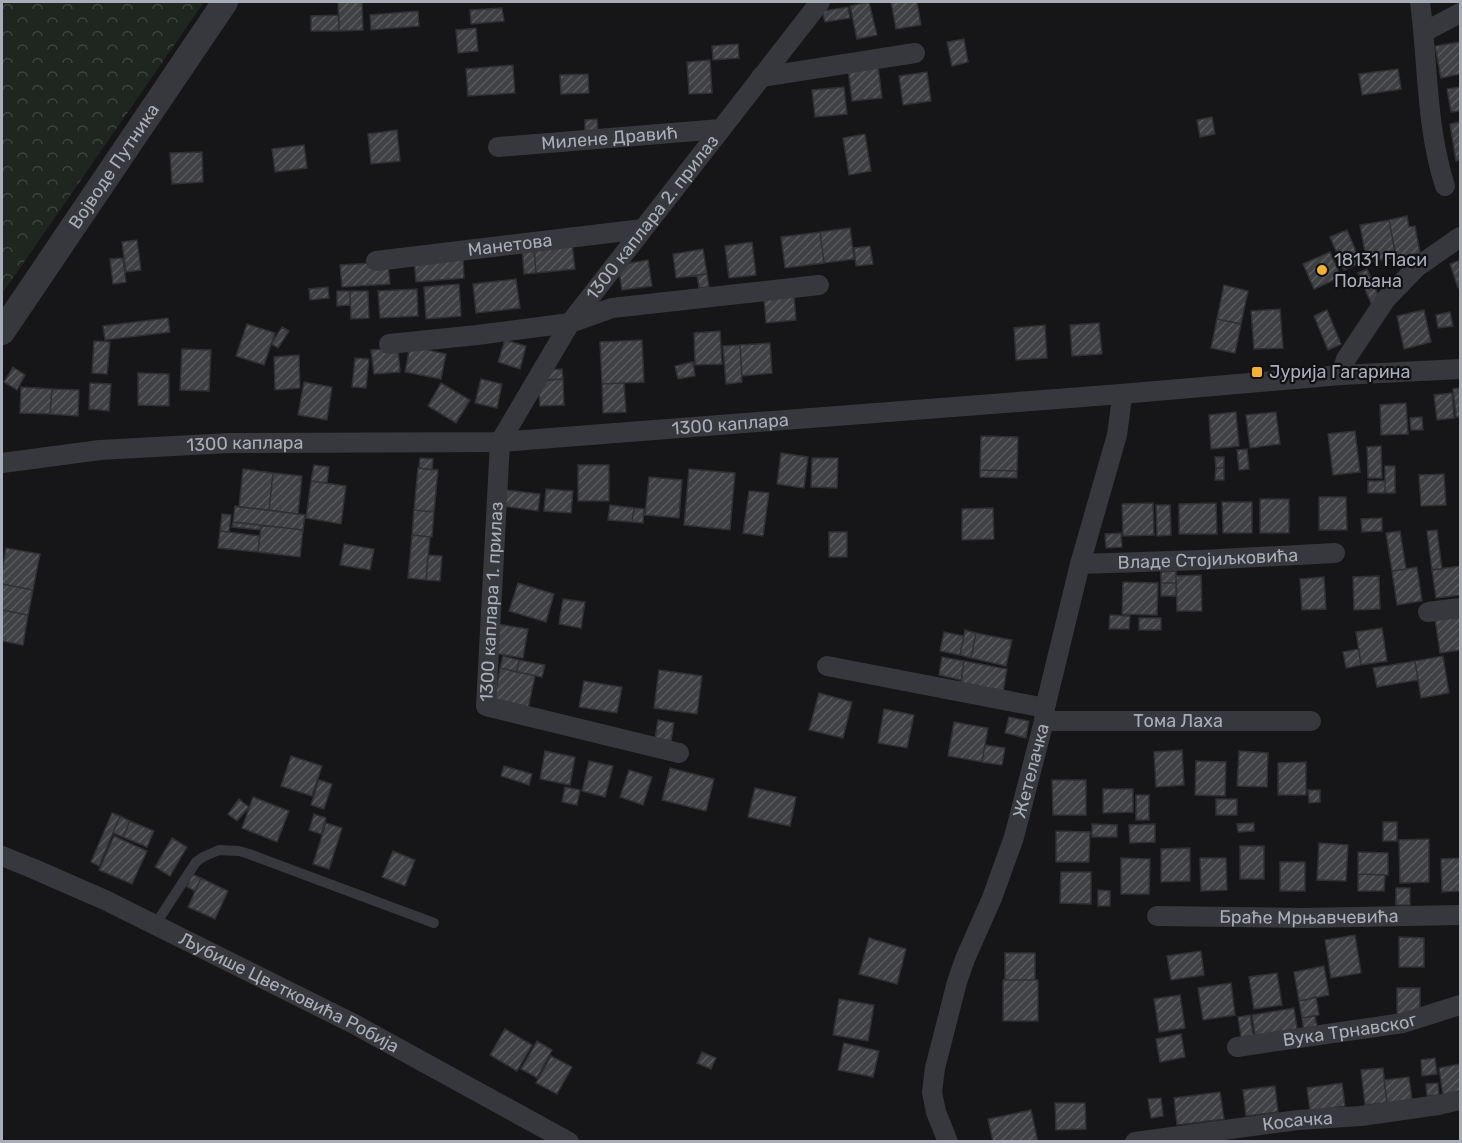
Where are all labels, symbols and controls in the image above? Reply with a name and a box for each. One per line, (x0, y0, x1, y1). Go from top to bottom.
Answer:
street label: Војводе Путника (64, 100, 164, 233)
street label: Милене Дравић (541, 122, 679, 154)
street label: 1300 каплара 2. прилаз (581, 130, 723, 304)
street label: Манетова (467, 229, 554, 261)
place label: 18131 Паси Пољана (1334, 249, 1427, 292)
marker: 18131 Паси Пољана (1315, 263, 1329, 277)
place label: Јурија Гагарина (1269, 361, 1411, 383)
marker: Јурија Гагарина (1250, 365, 1264, 379)
street label: 1300 каплара (671, 409, 790, 440)
street label: 1300 каплара (186, 432, 304, 456)
street label: 1300 каплара 1. прилаз (475, 501, 508, 702)
street label: Владе Стојиљковића (1117, 544, 1299, 574)
street label: Тома Лаха (1133, 710, 1223, 732)
street label: Жетелачка (1008, 721, 1054, 820)
street label: Браће Мрњавчевића (1219, 905, 1399, 929)
street label: Љубише Цветковића Робија (175, 928, 403, 1058)
street label: Вука Трнавског (1281, 1008, 1420, 1051)
street label: Косачка (1261, 1107, 1334, 1136)

